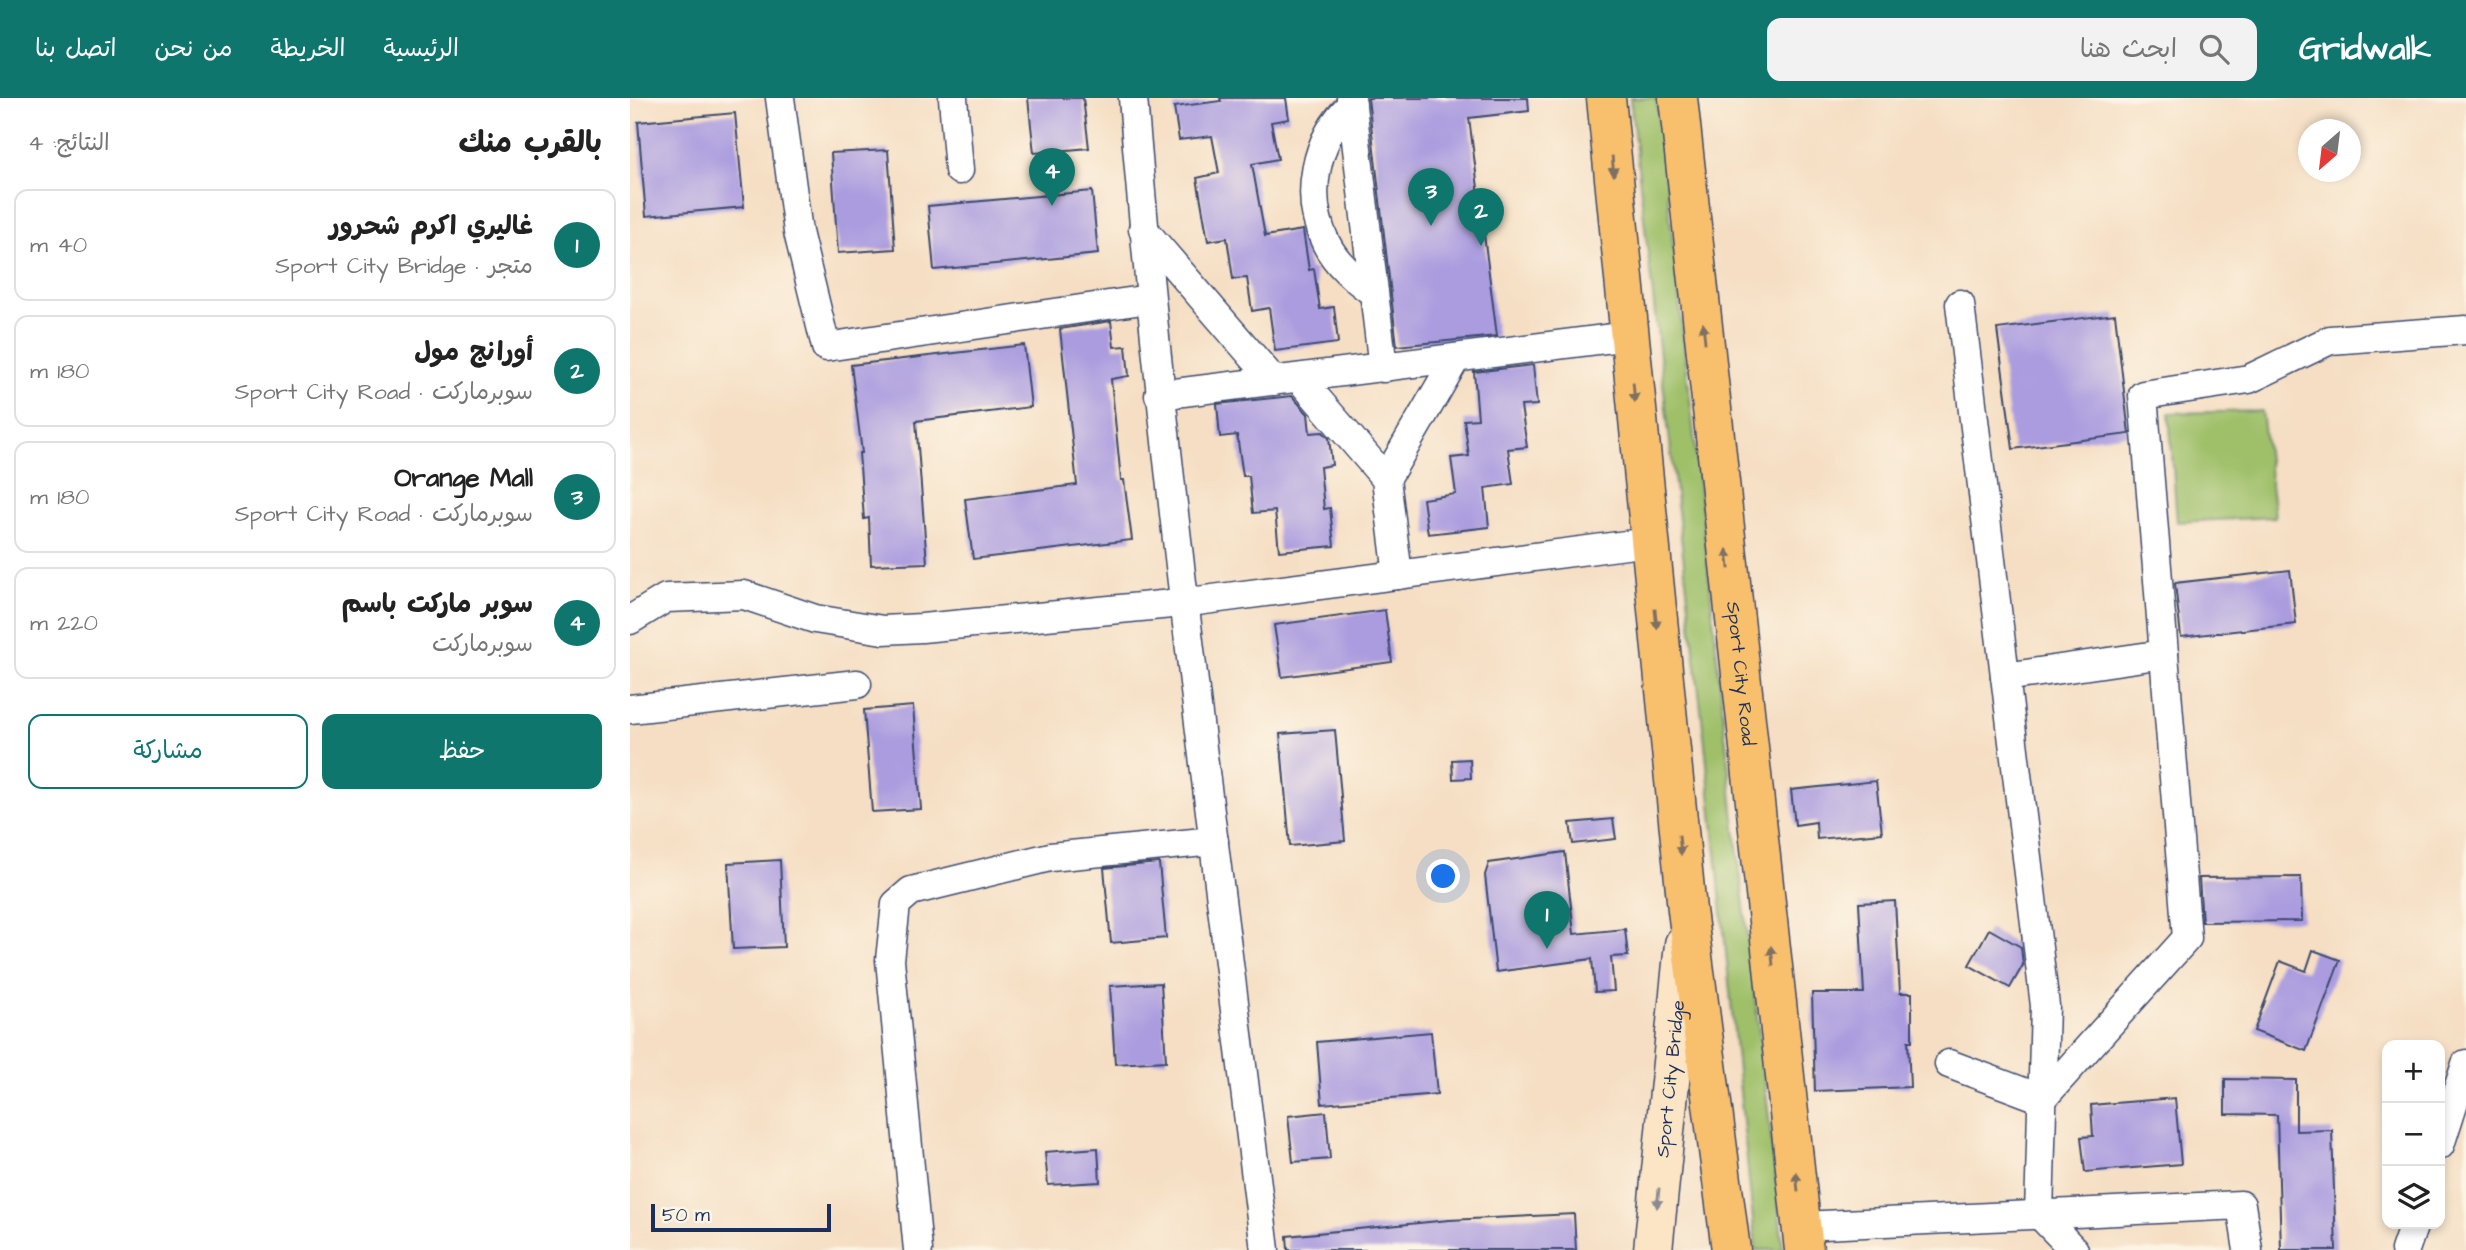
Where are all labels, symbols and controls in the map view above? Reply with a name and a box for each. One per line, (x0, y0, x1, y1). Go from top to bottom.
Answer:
search box (1767, 18, 2257, 81)
text: Gridwalk (2299, 26, 2431, 72)
icon: search (2195, 30, 2233, 68)
text: ابحث هنا (2080, 31, 2177, 67)
text: اتصل بنا (35, 32, 116, 66)
text: من نحن (154, 32, 233, 66)
text: الخريطة (271, 32, 345, 66)
text: الرئيسية (383, 32, 459, 66)
north arrow (2298, 119, 2361, 182)
text: بالقرب منك (458, 122, 602, 164)
text: النتائج: 4 (28, 127, 110, 159)
pin: 4 (1029, 148, 1075, 206)
one-way arrow (1608, 155, 1619, 177)
pin: 3 (1408, 168, 1454, 226)
pin: 2 (1458, 188, 1504, 246)
text: غاليري اكرم شحرور (329, 208, 533, 244)
text: 40 m (30, 229, 87, 261)
text: 1 (576, 229, 578, 261)
text: متجر · Sport City Bridge (275, 250, 533, 282)
one-way arrow (1698, 322, 1709, 344)
text: أورانج مول (414, 334, 533, 370)
text: 180 m (30, 355, 90, 387)
text: 2 (570, 355, 584, 387)
text: سوبرماركت · Sport City Road (235, 376, 533, 408)
one-way arrow (1629, 382, 1640, 404)
text: Orange Mall (394, 460, 533, 496)
text: 180 m (30, 481, 90, 513)
text: 3 (571, 481, 583, 513)
text: سوبرماركت · Sport City Road (235, 498, 533, 530)
one-way arrow (1723, 548, 1734, 570)
text: سوبر ماركت باسم (342, 586, 533, 622)
street label: Sport City Road (1720, 600, 1762, 747)
text: 220 m (30, 607, 98, 639)
text: 4 (569, 607, 585, 639)
one-way arrow (1651, 608, 1662, 630)
text: سوبرماركت (432, 628, 533, 660)
button: مشاركة (28, 714, 308, 789)
button: حفظ (322, 714, 602, 789)
one-way arrow (1675, 834, 1686, 856)
your location (1426, 859, 1460, 893)
pin: 1 (1524, 891, 1570, 949)
one-way arrow (1766, 945, 1777, 967)
street label: Sport City Bridge (1649, 999, 1692, 1159)
map controls (2382, 1040, 2445, 1229)
button: + (2382, 1040, 2445, 1103)
button: − (2382, 1103, 2445, 1166)
button: layers (2382, 1166, 2445, 1229)
one-way arrow (1791, 1171, 1802, 1193)
one-way arrow (1652, 1187, 1663, 1209)
scale bar (651, 1201, 831, 1233)
text: 50 m (662, 1202, 710, 1229)

